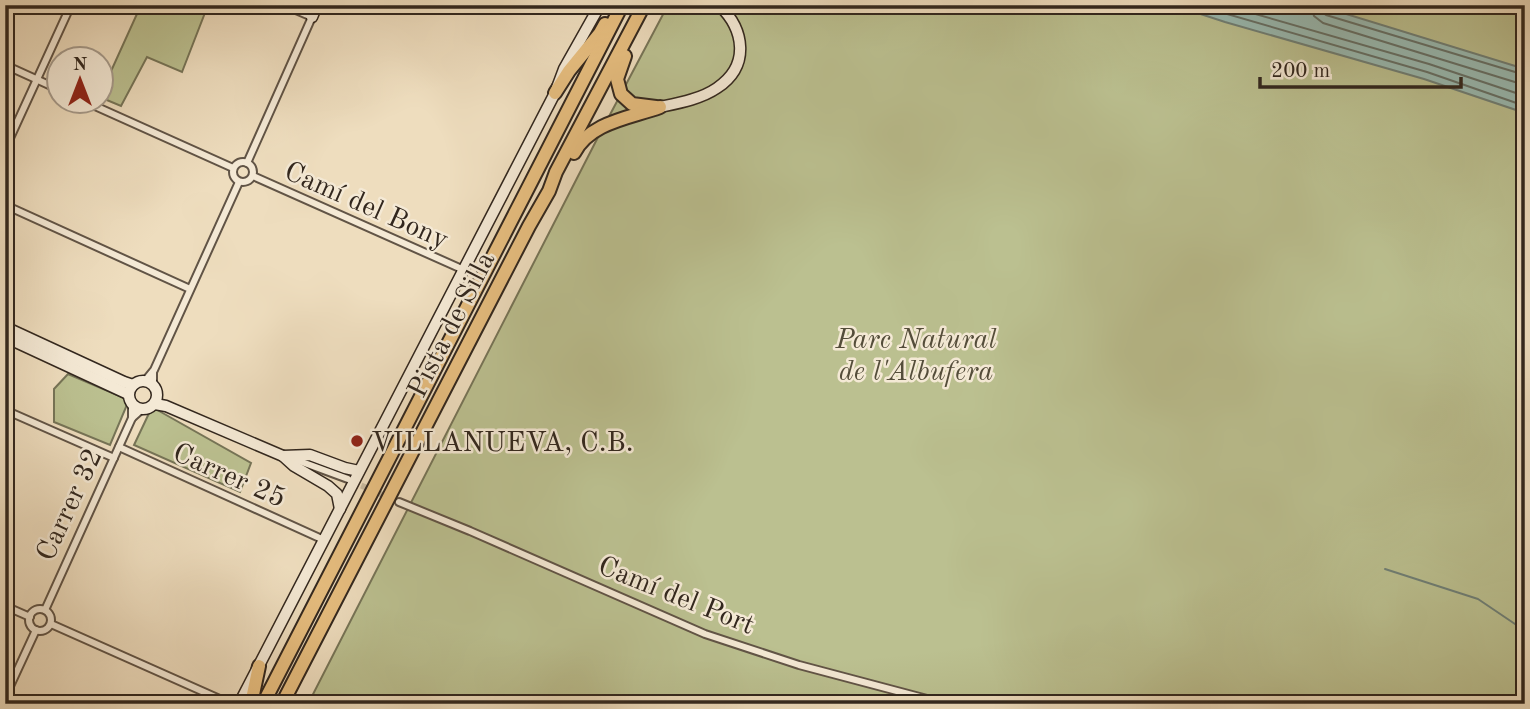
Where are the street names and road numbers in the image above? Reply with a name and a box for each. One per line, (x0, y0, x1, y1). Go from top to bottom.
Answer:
street label: Camí del Bony (280, 158, 452, 255)
street label: Pista de Silla (404, 248, 501, 403)
street label: Carrer 25 (168, 439, 289, 514)
street label: Carrer 32 (33, 445, 109, 566)
street label: Camí del Port (594, 553, 758, 641)

